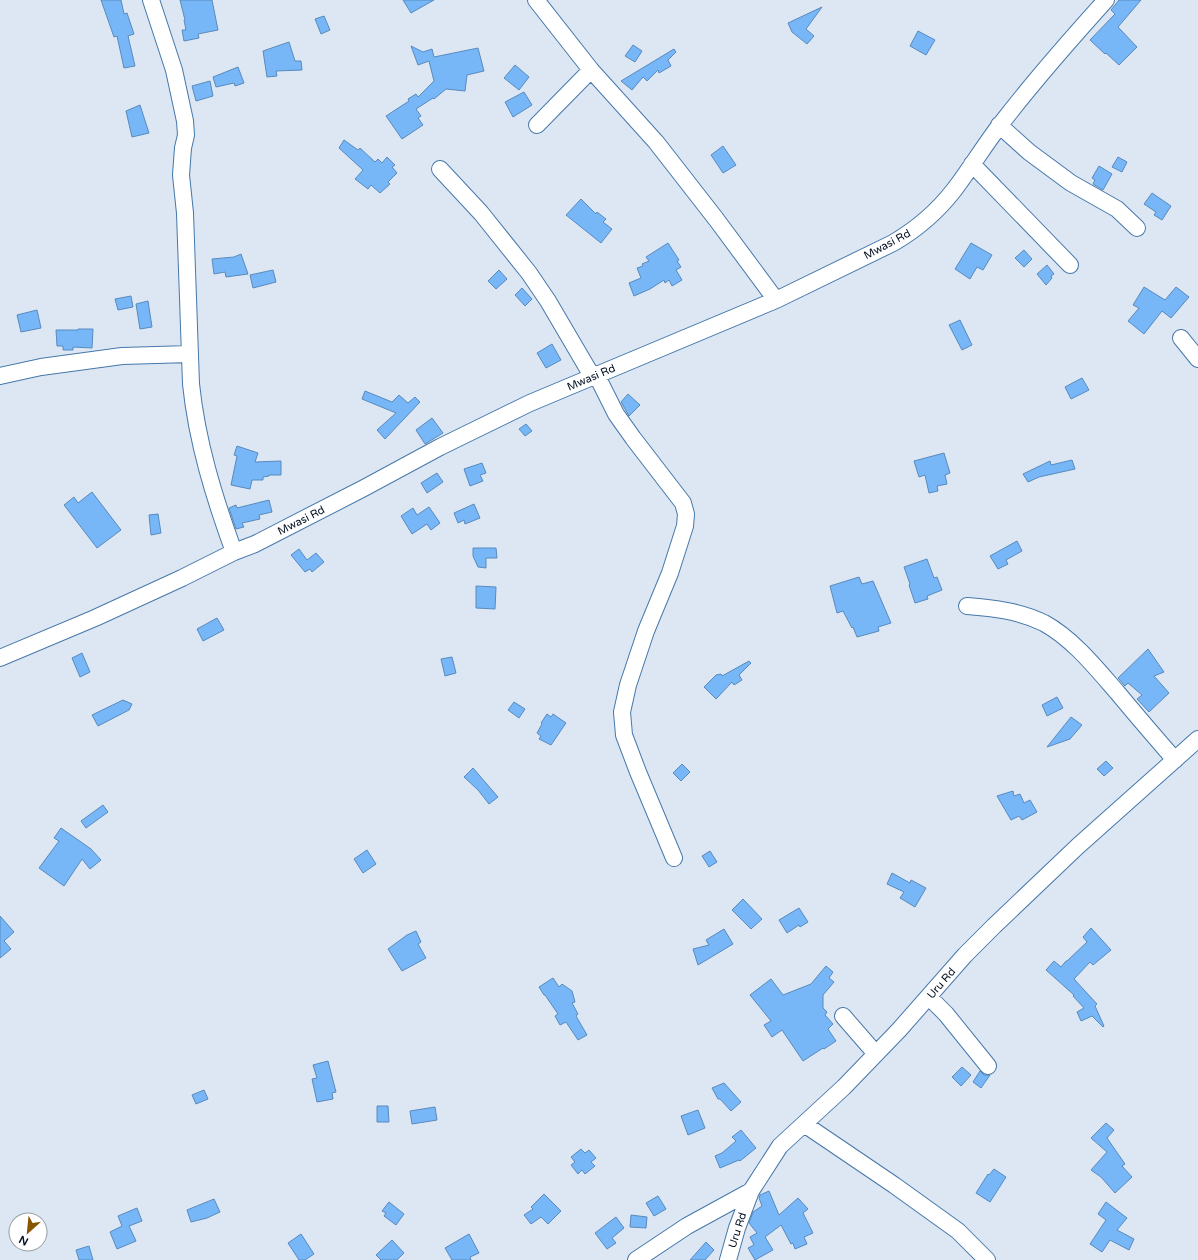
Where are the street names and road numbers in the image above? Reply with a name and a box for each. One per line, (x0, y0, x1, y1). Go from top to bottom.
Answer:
street label: Mwasi Rd (862, 227, 913, 262)
street label: Mwasi Rd (565, 361, 617, 393)
street label: Mwasi Rd (276, 503, 327, 538)
street label: Uru Rd (924, 965, 958, 1001)
street label: Uru Rd (726, 1211, 749, 1250)

